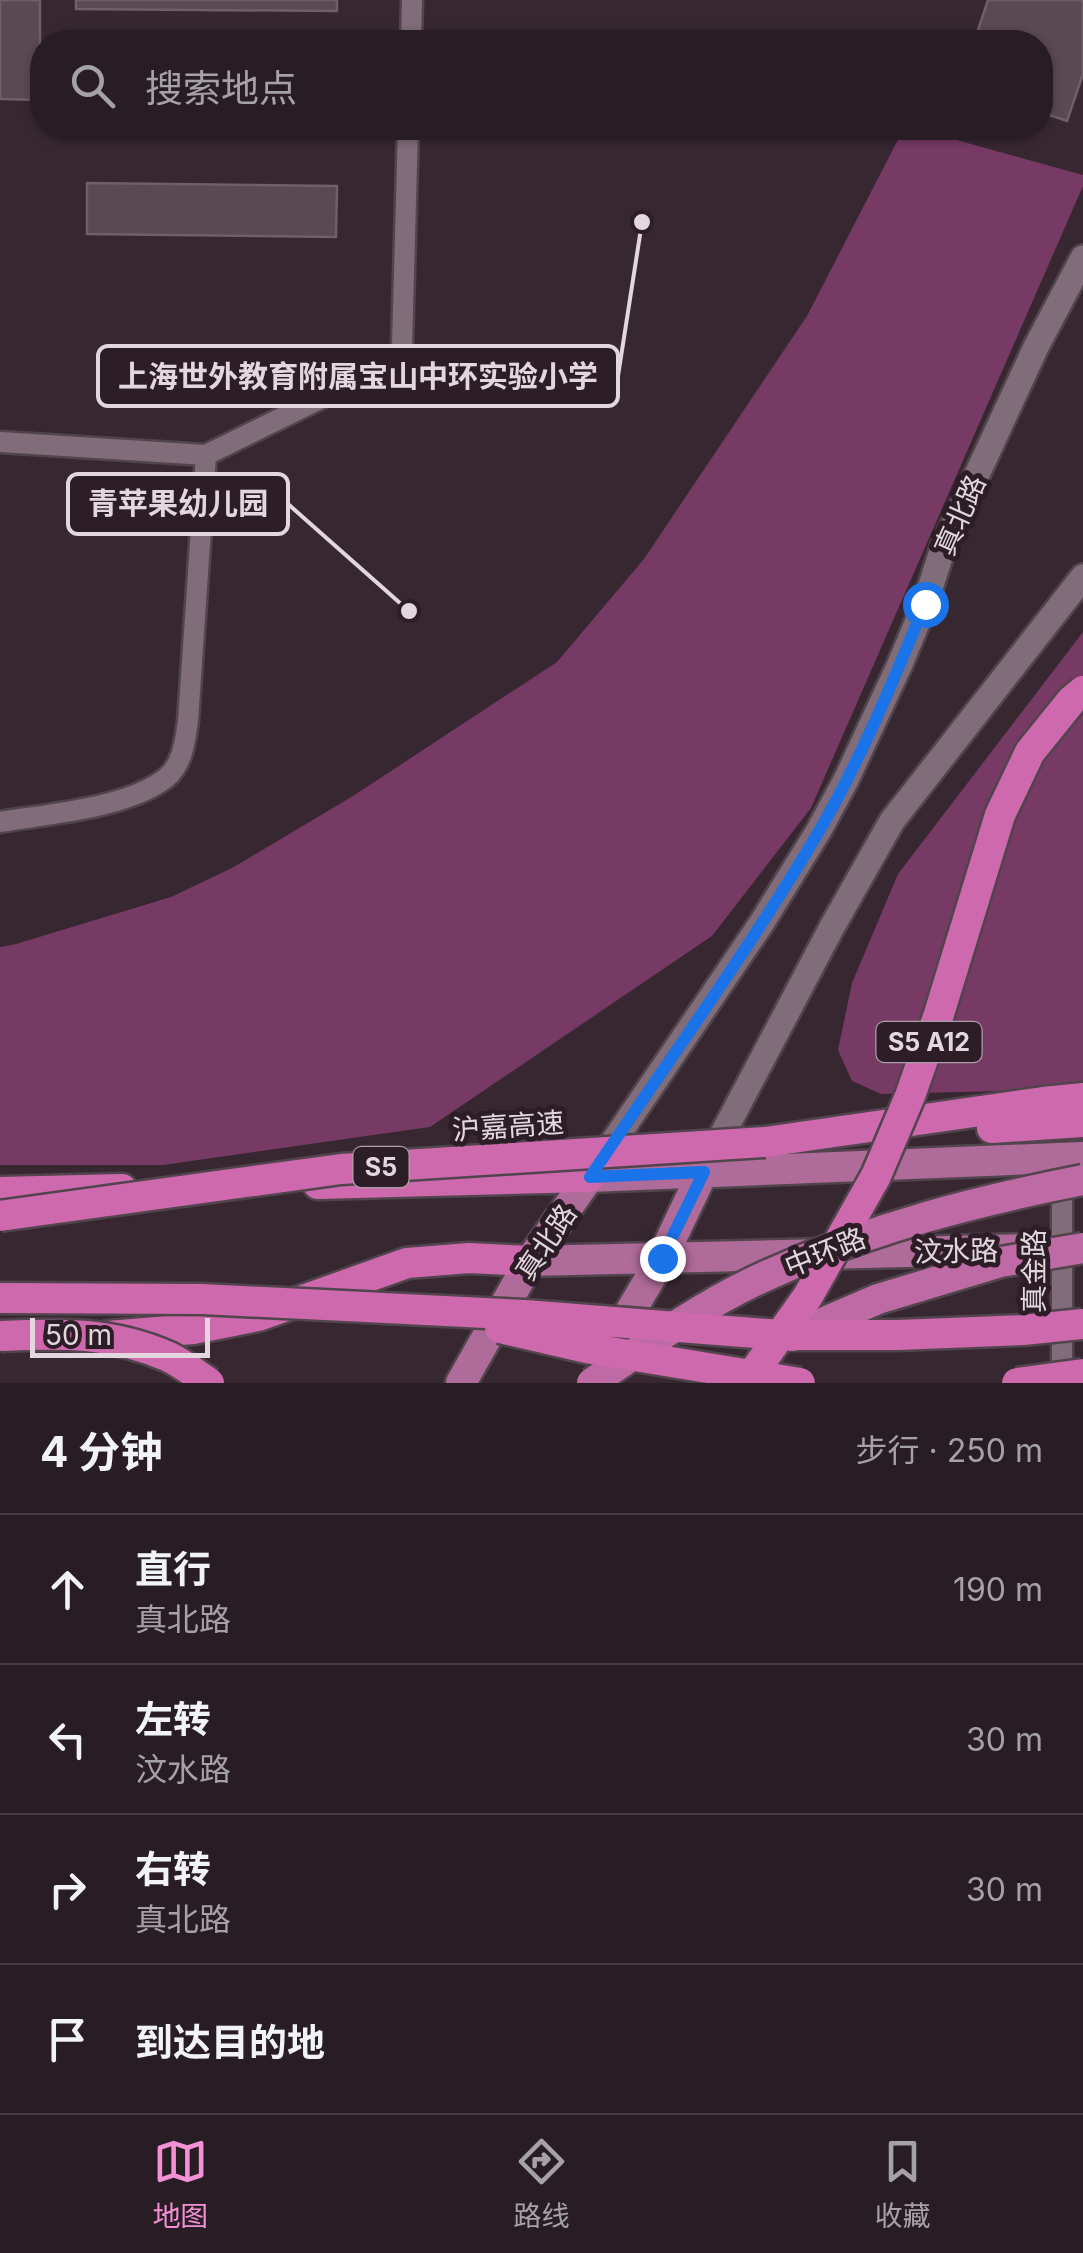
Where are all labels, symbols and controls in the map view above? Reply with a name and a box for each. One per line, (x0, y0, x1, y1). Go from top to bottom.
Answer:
search box (30, 30, 1053, 140)
icon: search (65, 58, 120, 113)
text: 搜索地点 (145, 65, 297, 111)
callout: 上海世外教育附属宝山中环实验小学 (98, 346, 618, 406)
text: 上海世外教育附属宝山中环实验小学 (118, 358, 598, 394)
street label: 真北路 (927, 470, 993, 560)
callout: 青苹果幼儿园 (68, 474, 288, 534)
text: 青苹果幼儿园 (88, 485, 268, 521)
route start (903, 582, 949, 628)
road number: S5 A12 (876, 1022, 982, 1062)
street label: 沪嘉高速 (451, 1105, 565, 1147)
road number: S5 (354, 1147, 408, 1187)
street label: 真北路 (508, 1198, 584, 1286)
street label: 中环路 (780, 1221, 870, 1283)
street label: 真金路 (1017, 1229, 1051, 1313)
street label: 汶水路 (914, 1233, 998, 1269)
route end (640, 1236, 686, 1282)
scale bar (30, 1313, 210, 1358)
text: 50 m (45, 1318, 112, 1352)
text: 4 分钟 (40, 1426, 162, 1477)
text: 步行 · 250 m (856, 1431, 1043, 1470)
text: 直行 (135, 1546, 211, 1592)
icon: ahead (40, 1562, 95, 1617)
text: 190 m (953, 1570, 1043, 1609)
text: 真北路 (135, 1600, 231, 1639)
text: 左转 (135, 1696, 211, 1742)
icon: left (40, 1712, 95, 1767)
text: 30 m (966, 1720, 1043, 1759)
text: 汶水路 (135, 1750, 231, 1789)
text: 右转 (135, 1846, 211, 1892)
icon: right (40, 1862, 95, 1917)
text: 30 m (966, 1870, 1043, 1909)
text: 真北路 (135, 1900, 231, 1939)
icon: arrive (40, 2012, 95, 2067)
text: 到达目的地 (135, 2019, 325, 2065)
tab: 地图 (152, 2134, 209, 2234)
tab: 路线 (513, 2134, 570, 2234)
tab: 收藏 (874, 2134, 931, 2234)

